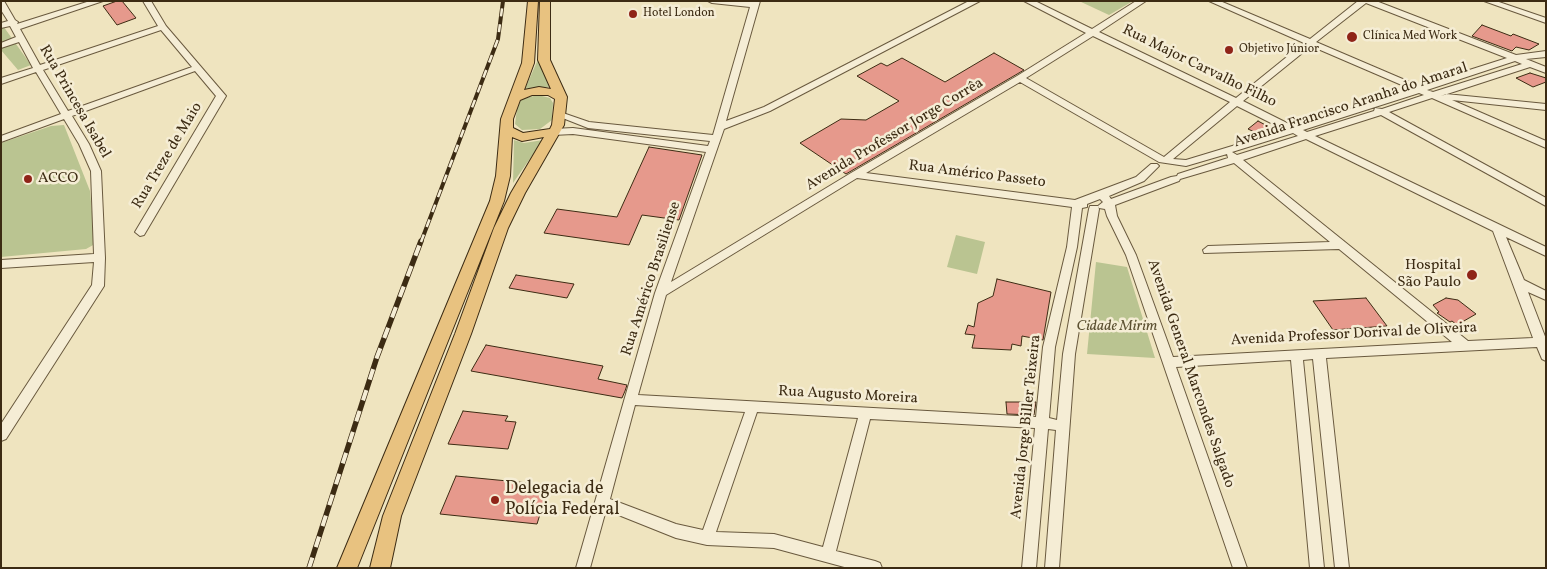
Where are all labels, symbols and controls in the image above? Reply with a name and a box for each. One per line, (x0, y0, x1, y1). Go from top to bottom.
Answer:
place label: Hotel London (643, 7, 715, 21)
marker: Hotel London (627, 8, 639, 20)
street label: Rua Major Carvalho Filho (1119, 22, 1279, 112)
marker: Clínica Med Work (1345, 30, 1359, 44)
place label: Clínica Med Work (1363, 30, 1457, 44)
street label: Rua Princesa Isabel (34, 42, 114, 162)
place label: Objetivo Júnior (1239, 43, 1319, 57)
marker: Objetivo Júnior (1223, 44, 1235, 56)
street label: Avenida Francisco Aranha do Amaral (1232, 60, 1470, 152)
street label: Avenida Professor Jorge Corrêa (803, 75, 987, 195)
street label: Rua Treze de Maio (129, 100, 207, 212)
street label: Rua Américo Passeto (907, 158, 1047, 192)
place label: ACCO (38, 170, 78, 188)
marker: ACCO (22, 173, 34, 185)
street label: Rua Américo Brasiliense (619, 200, 685, 358)
street label: Avenida General Marcondes Salgado (1142, 257, 1238, 491)
place label: Hospital São Paulo (1397, 257, 1461, 292)
marker: Hospital São Paulo (1465, 268, 1479, 282)
park label: Cidade Mirim (1077, 318, 1157, 336)
street label: Avenida Professor Dorival de Oliveira (1230, 320, 1478, 350)
street label: Avenida Jorge Biller Teixeira (1008, 334, 1046, 520)
street label: Rua Augusto Moreira (778, 383, 918, 409)
place label: Delegacia de Polícia Federal (505, 479, 620, 522)
marker: Delegacia de Polícia Federal (489, 494, 501, 506)

